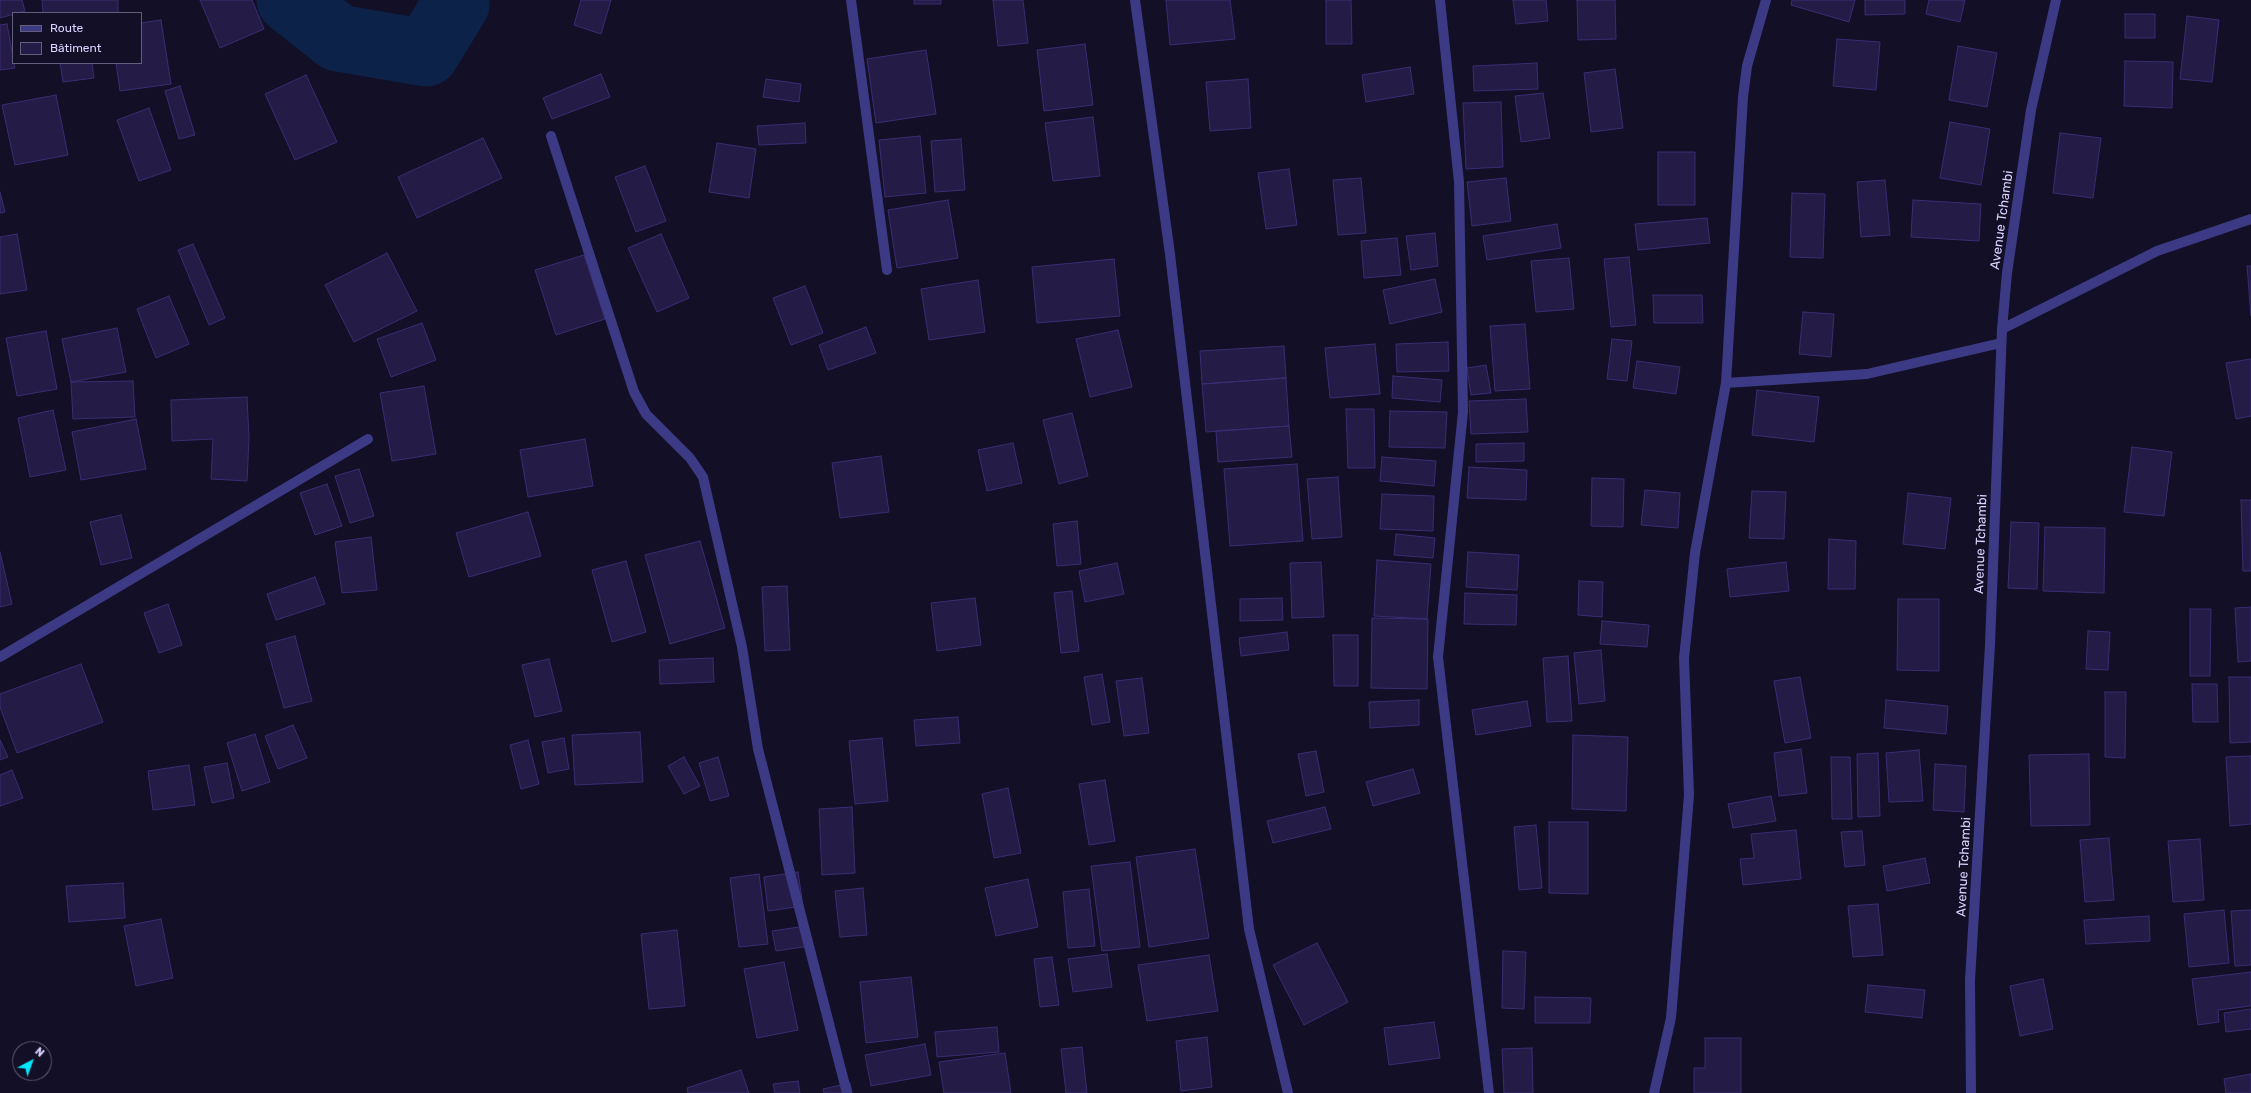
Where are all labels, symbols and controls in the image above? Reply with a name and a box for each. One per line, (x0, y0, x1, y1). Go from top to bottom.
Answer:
legend (12, 12, 142, 64)
text: Route (50, 21, 83, 35)
text: Bâtiment (50, 41, 101, 55)
street label: Avenue Tchambi (1987, 170, 2017, 270)
street label: Avenue Tchambi (1971, 494, 1991, 594)
street label: Avenue Tchambi (1954, 817, 1974, 917)
north arrow (12, 1041, 52, 1081)
text: N (32, 1045, 47, 1060)

